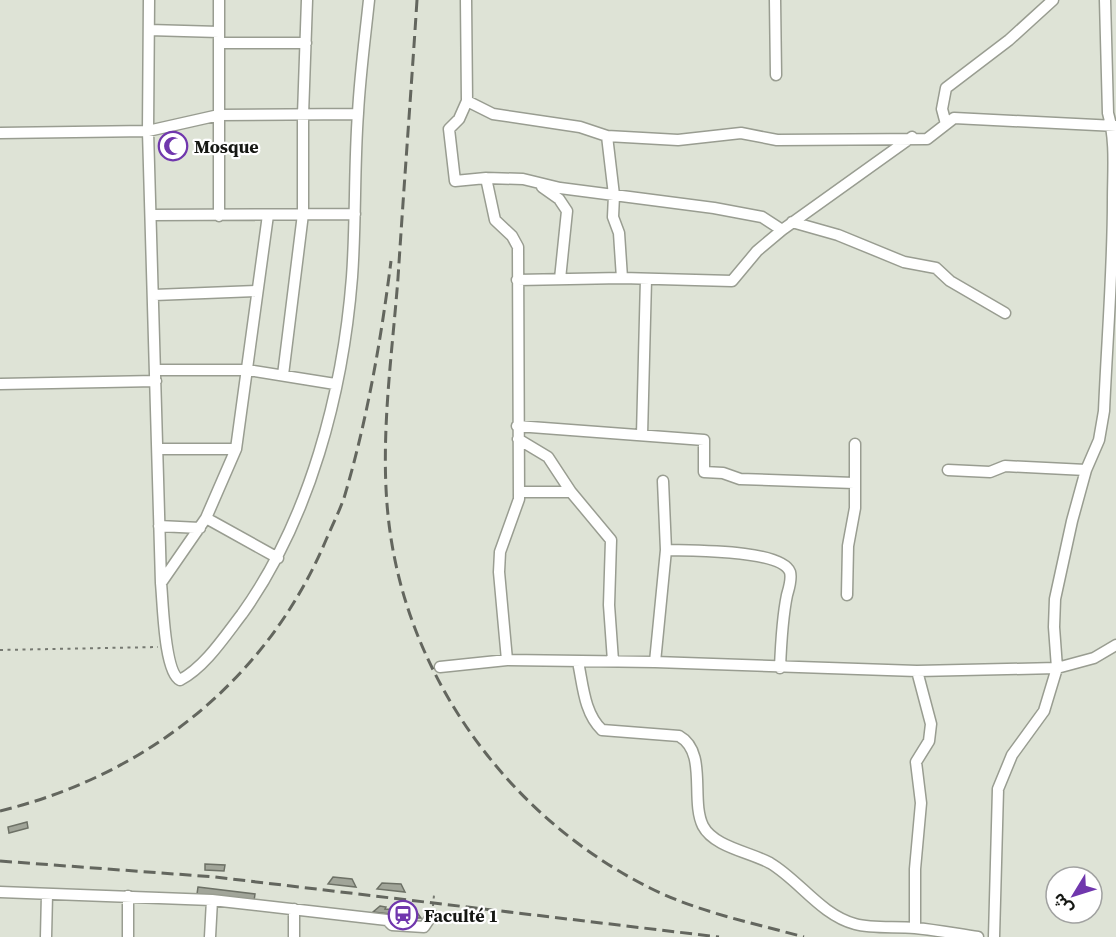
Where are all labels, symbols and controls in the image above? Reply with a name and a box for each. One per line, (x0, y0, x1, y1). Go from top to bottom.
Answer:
mosque icon: Mosque (157, 130, 189, 162)
place label: Mosque (194, 134, 259, 159)
north arrow (1044, 865, 1104, 925)
text: ش (1047, 889, 1078, 920)
station icon: Faculté 1 (387, 899, 419, 931)
place label: Faculté 1 (424, 903, 498, 928)

